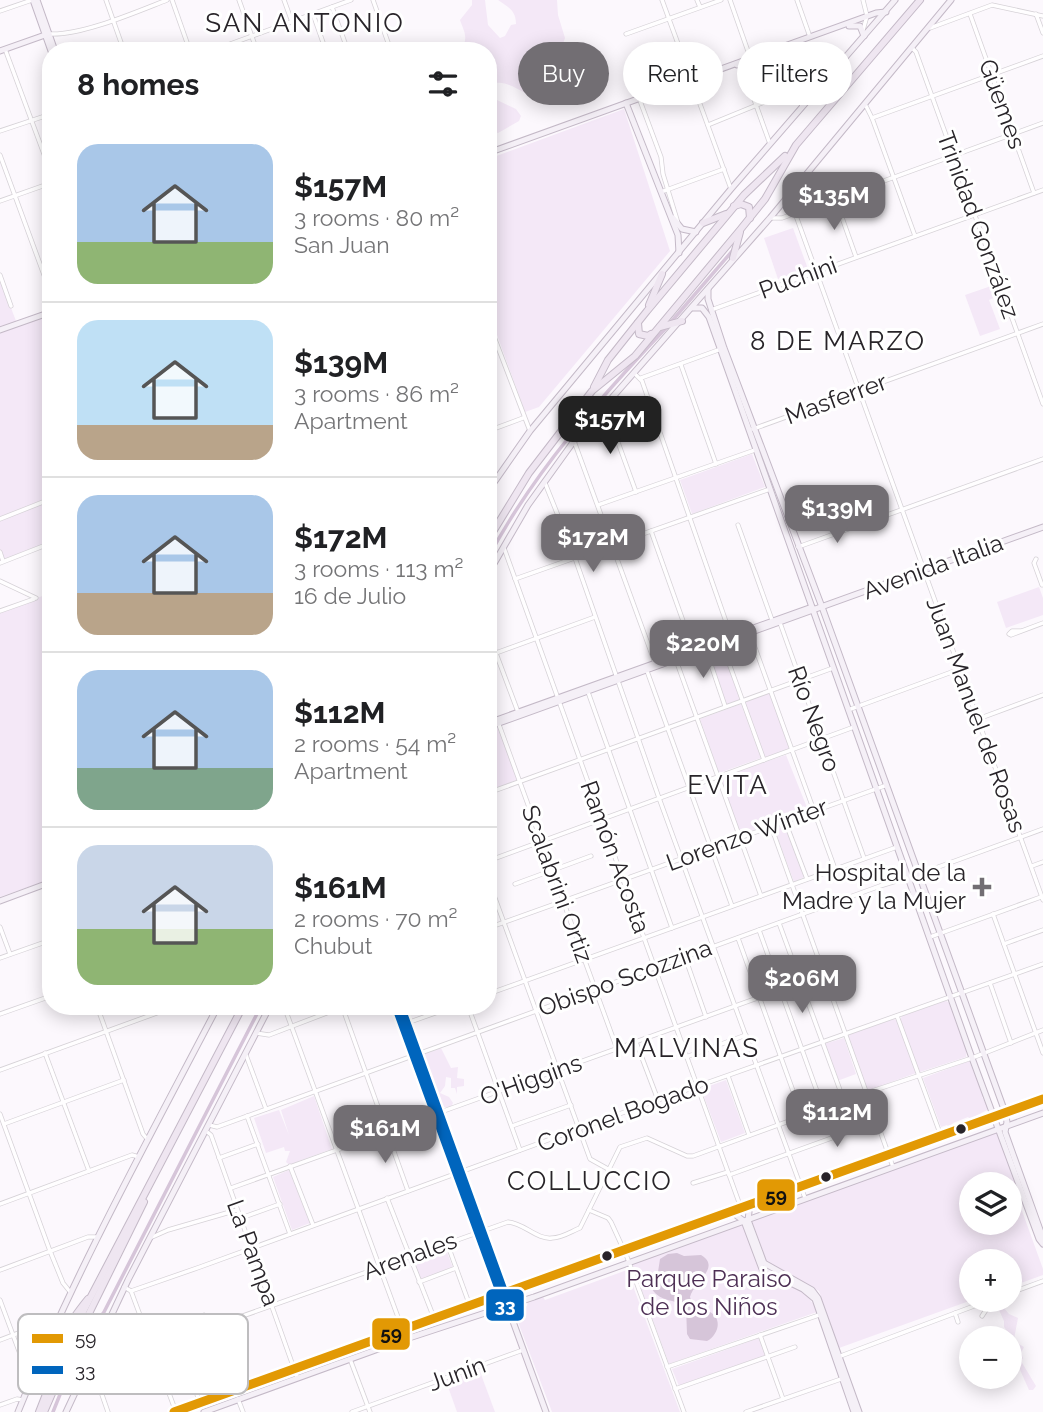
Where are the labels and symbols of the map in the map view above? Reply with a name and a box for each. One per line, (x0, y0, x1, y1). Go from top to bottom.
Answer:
district label: SAN ANTONIO (205, 8, 405, 38)
street label: Güemes (973, 55, 1032, 153)
street label: Trinidad González (931, 127, 1026, 322)
pin: $135M (785, 173, 883, 232)
street label: Puchini (755, 250, 841, 305)
district label: 8 DE MARZO (750, 326, 926, 356)
street label: Masferrer (781, 367, 891, 430)
pin: $157M (561, 396, 659, 456)
pin: $139M (788, 486, 886, 545)
pin: $172M (544, 514, 642, 574)
street label: Avenida Italia (859, 528, 1007, 605)
street label: Juan Manuel de Rosas (920, 593, 1033, 836)
pin: $220M (654, 620, 752, 680)
street label: Río Negro (782, 662, 847, 776)
district label: EVITA (687, 770, 769, 800)
street label: Ramón Acosta (574, 777, 656, 937)
street label: Lorenzo Winter (662, 792, 832, 877)
street label: Scalabrini Ortiz (516, 801, 599, 967)
place label: Hospital de la Madre y la Mujer (782, 858, 967, 915)
marker: Hospital de la Madre y la Mujer (972, 877, 992, 897)
street label: Obispo Scozzina (534, 933, 715, 1022)
pin: $206M (753, 956, 851, 1015)
district label: MALVINAS (614, 1033, 760, 1063)
street label: O'Higgins (476, 1048, 586, 1111)
street label: Coronel Bogado (533, 1069, 713, 1158)
pin: $112M (788, 1090, 886, 1149)
pin: $161M (336, 1106, 434, 1165)
unlabelled marker (954, 1122, 968, 1136)
district label: COLLUCCIO (507, 1166, 673, 1196)
unlabelled marker (819, 1170, 833, 1184)
line badge: 59 (756, 1178, 796, 1212)
text: 59 (765, 1184, 787, 1206)
street label: La Pampa (221, 1196, 286, 1310)
street label: Arenales (359, 1225, 461, 1286)
unlabelled marker (600, 1249, 614, 1263)
park label: Parque Paraiso de los Niños (626, 1264, 792, 1321)
line badge: 33 (485, 1288, 525, 1322)
text: 33 (494, 1294, 516, 1316)
legend (18, 1314, 248, 1394)
line badge: 59 (371, 1317, 411, 1351)
text: 59 (380, 1322, 402, 1344)
text: 59 (75, 1327, 97, 1349)
street label: Junín (424, 1350, 489, 1397)
text: 33 (75, 1359, 95, 1381)

